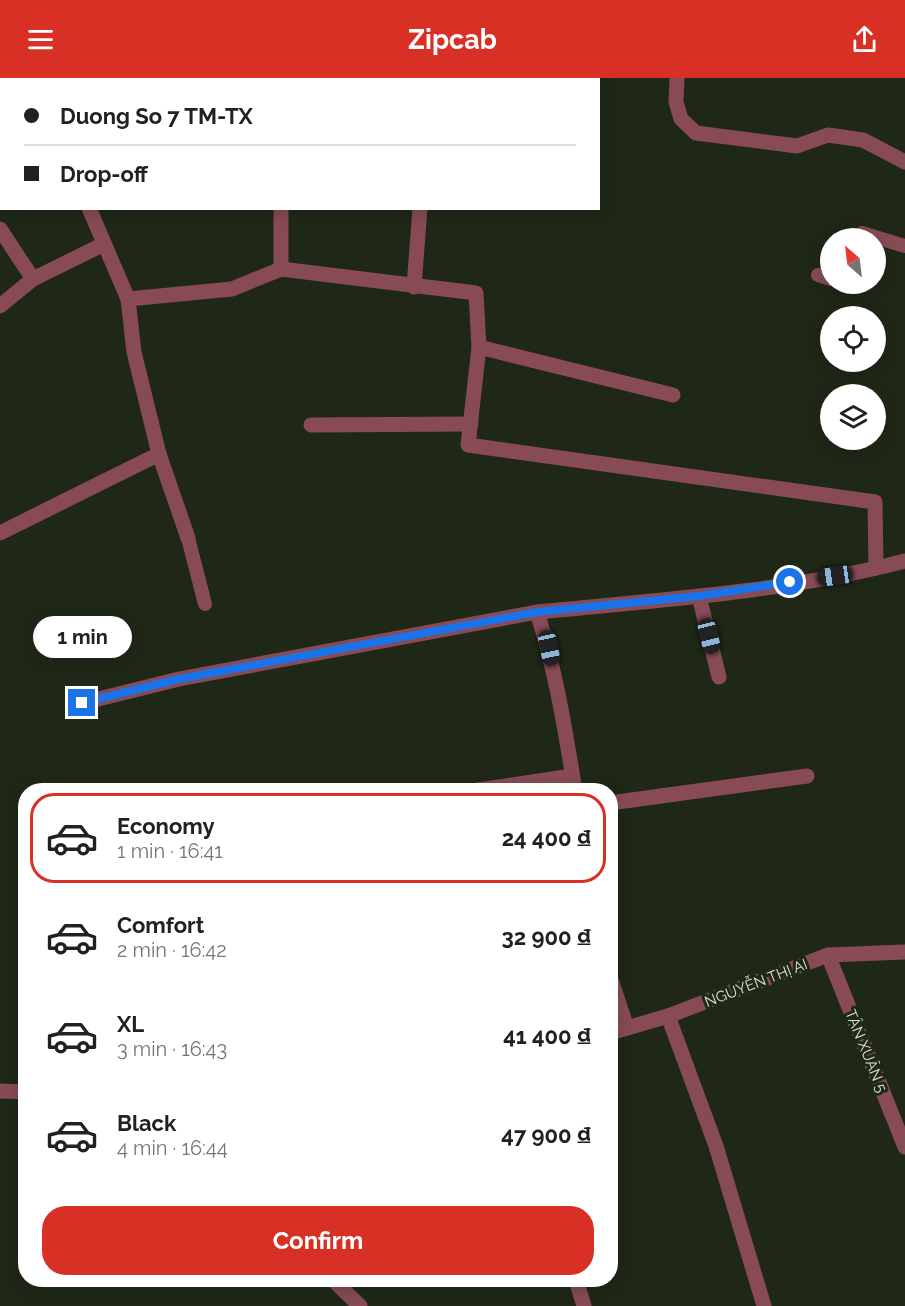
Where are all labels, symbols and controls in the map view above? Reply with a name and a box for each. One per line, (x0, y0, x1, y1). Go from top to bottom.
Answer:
icon: menu (24, 23, 57, 56)
icon: share (848, 23, 881, 56)
text: Zipcab (408, 24, 497, 55)
text: Duong So 7 TM-TX (60, 103, 253, 129)
text: Drop-off (60, 161, 148, 187)
north arrow (820, 228, 886, 294)
map controls (820, 228, 886, 450)
button: locate (820, 306, 886, 372)
button: layers (820, 384, 886, 450)
car (816, 565, 854, 587)
route start (776, 568, 803, 595)
callout: 1 min (32, 616, 132, 658)
car (696, 616, 722, 656)
text: 1 min (57, 625, 108, 649)
car (536, 629, 562, 667)
route end (68, 689, 95, 716)
icon: car (45, 811, 99, 865)
text: Economy (117, 813, 215, 839)
text: 24 400 ₫ (502, 825, 591, 851)
text: 1 min · 16:41 (117, 839, 223, 863)
icon: car (45, 910, 99, 964)
text: Comfort (117, 912, 204, 938)
text: 32 900 ₫ (502, 924, 591, 950)
text: 2 min · 16:42 (117, 938, 227, 962)
street label: NGUYỄN THỊ AI (702, 954, 810, 1011)
street label: TÂN XUÂN 5 (841, 1007, 891, 1095)
icon: car (45, 1009, 99, 1063)
text: XL (117, 1011, 144, 1037)
text: 41 400 ₫ (503, 1023, 591, 1049)
text: 3 min · 16:43 (117, 1037, 227, 1061)
icon: car (45, 1108, 99, 1162)
text: Black (117, 1110, 176, 1136)
text: 47 900 ₫ (501, 1122, 591, 1148)
text: 4 min · 16:44 (117, 1136, 228, 1160)
button: Confirm (42, 1206, 594, 1275)

